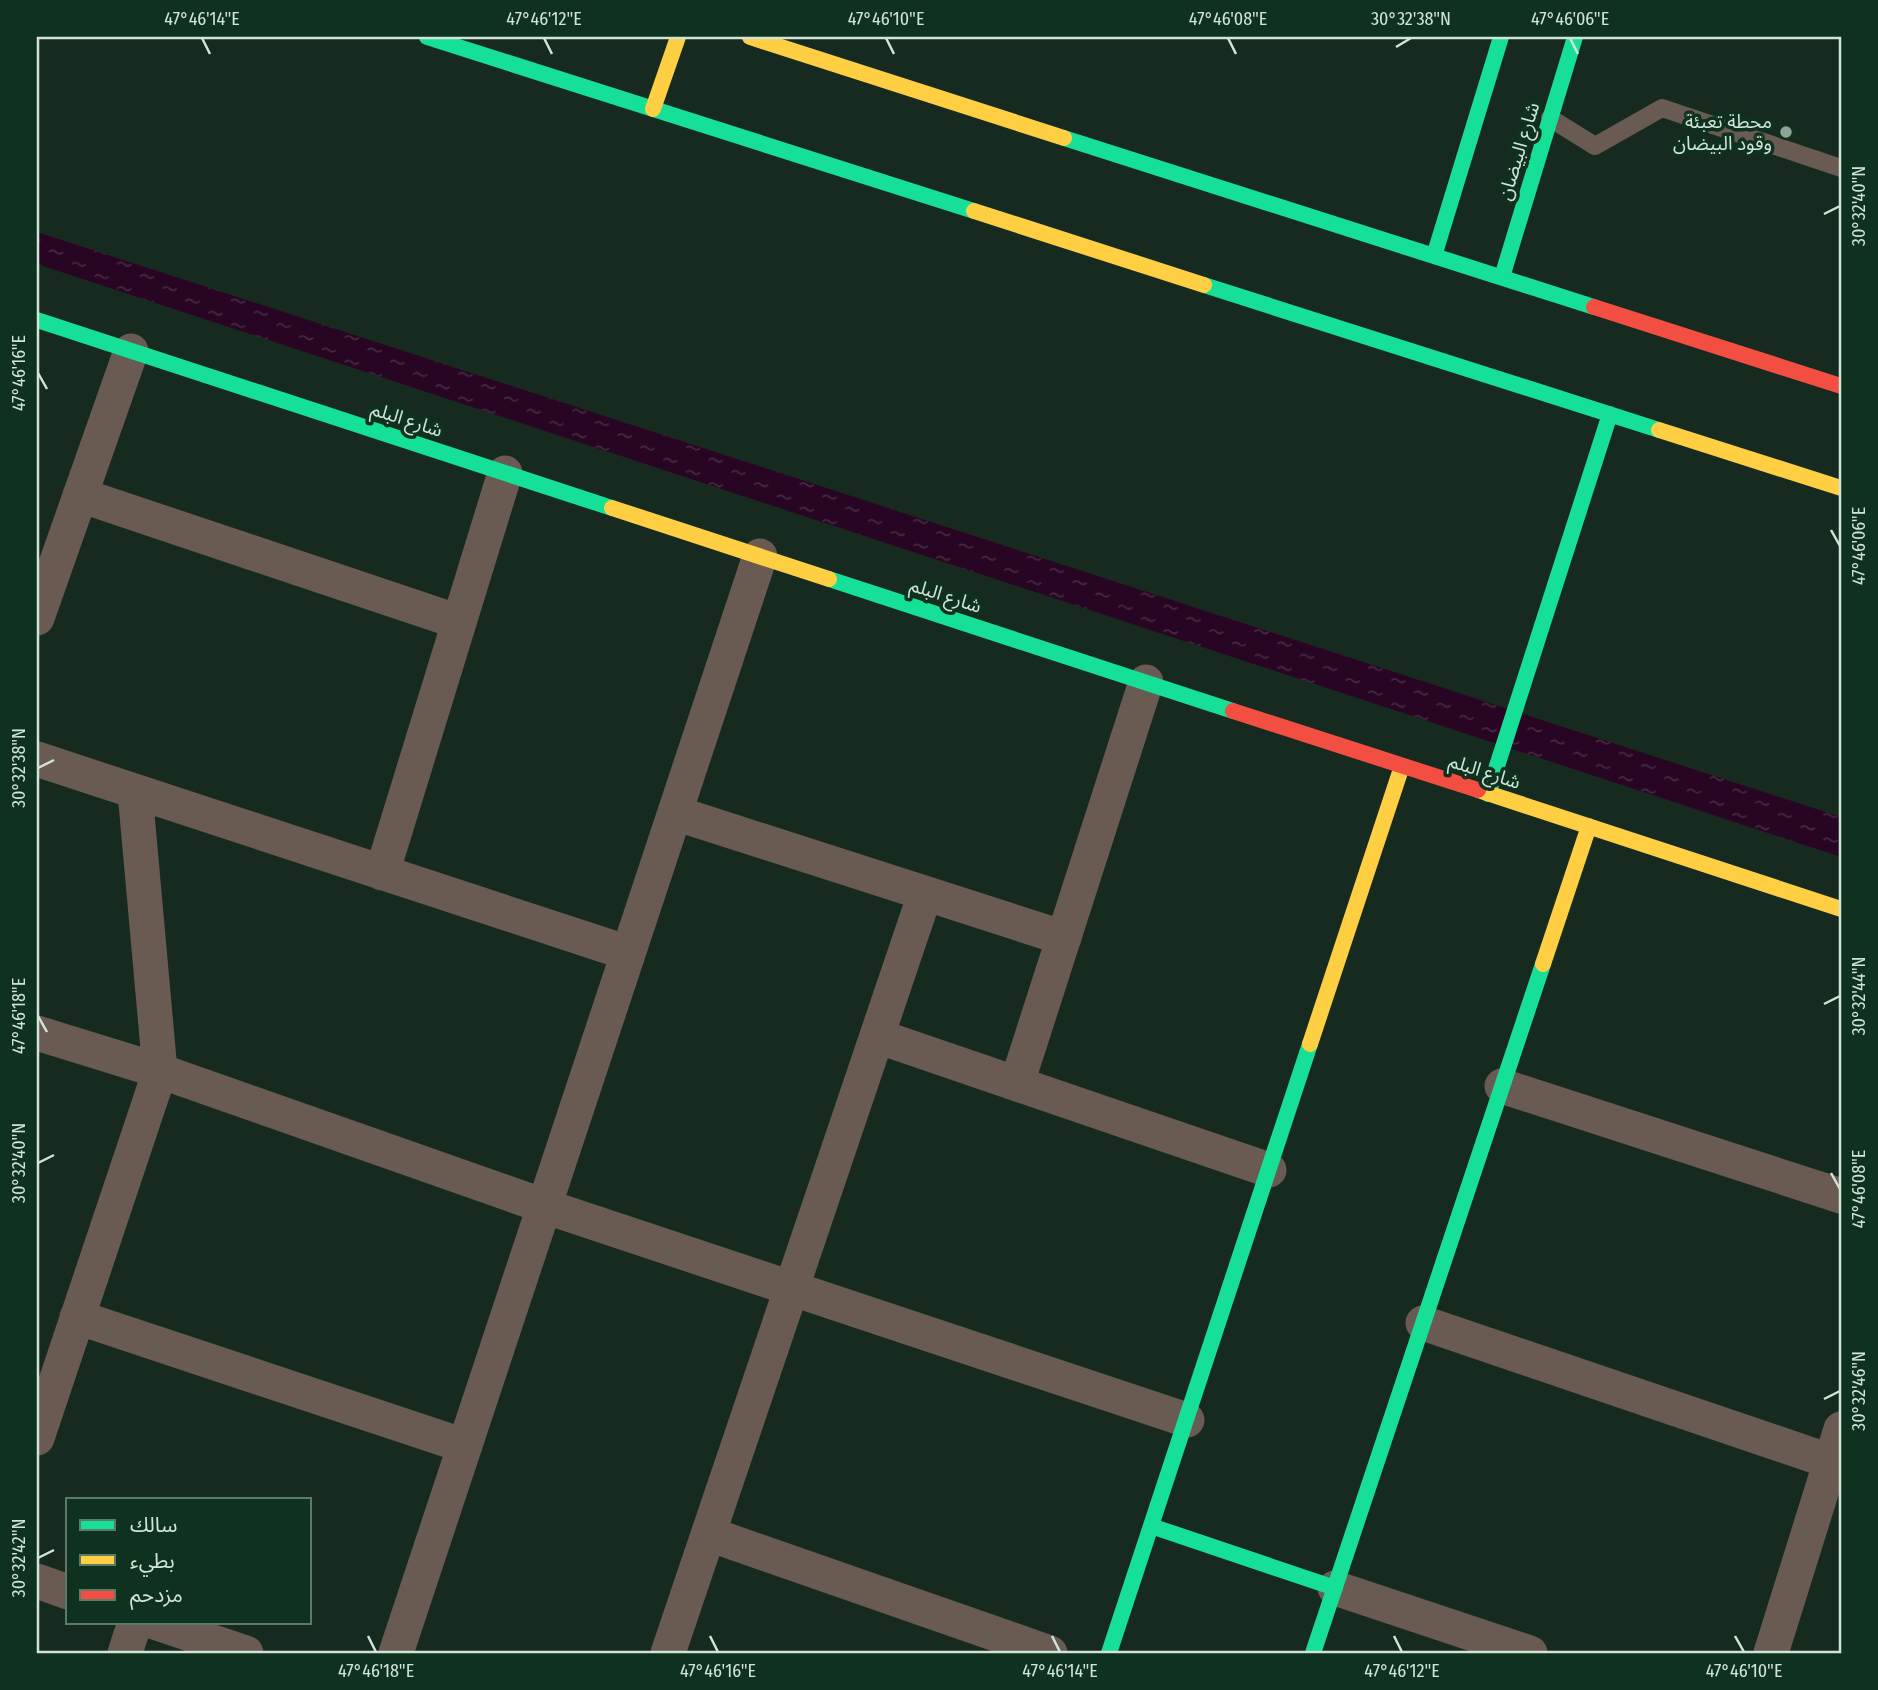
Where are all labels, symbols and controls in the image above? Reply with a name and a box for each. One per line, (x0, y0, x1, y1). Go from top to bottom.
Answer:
text: 47°46'14"E (164, 8, 240, 30)
text: 47°46'12"E (506, 8, 582, 30)
text: 47°46'10"E (848, 8, 924, 30)
text: 47°46'08"E (1189, 8, 1267, 30)
text: 30°32'38"N (1371, 8, 1451, 30)
text: 47°46'06"E (1531, 8, 1609, 30)
street label: شارع البيضان (1493, 99, 1546, 203)
place label: محطة تعبئة وقود البيضان (1673, 110, 1772, 155)
marker: محطة تعبئة وقود البيضان (1778, 124, 1794, 140)
text: 30°32'40"N (1848, 166, 1870, 246)
text: 47°46'16"E (8, 335, 30, 411)
street label: شارع البلم (367, 397, 446, 445)
text: 47°46'06"E (1848, 507, 1870, 585)
street label: شارع البلم (906, 573, 985, 621)
text: 30°32'38"N (8, 728, 30, 808)
street label: شارع البلم (1445, 749, 1524, 797)
text: 30°32'44"N (1848, 956, 1870, 1036)
text: 47°46'18"E (8, 978, 30, 1054)
text: 30°32'40"N (8, 1123, 30, 1203)
text: 47°46'08"E (1848, 1150, 1870, 1228)
text: 30°32'46"N (1848, 1351, 1870, 1431)
legend (66, 1498, 312, 1624)
text: سالك (130, 1512, 177, 1538)
text: 30°32'42"N (8, 1519, 30, 1597)
text: بطيء (130, 1548, 175, 1577)
text: مزدحم (130, 1582, 183, 1610)
text: 47°46'18"E (338, 1660, 414, 1682)
text: 47°46'16"E (680, 1660, 756, 1682)
text: 47°46'14"E (1022, 1660, 1098, 1682)
text: 47°46'12"E (1364, 1660, 1440, 1682)
text: 47°46'10"E (1706, 1660, 1782, 1682)

